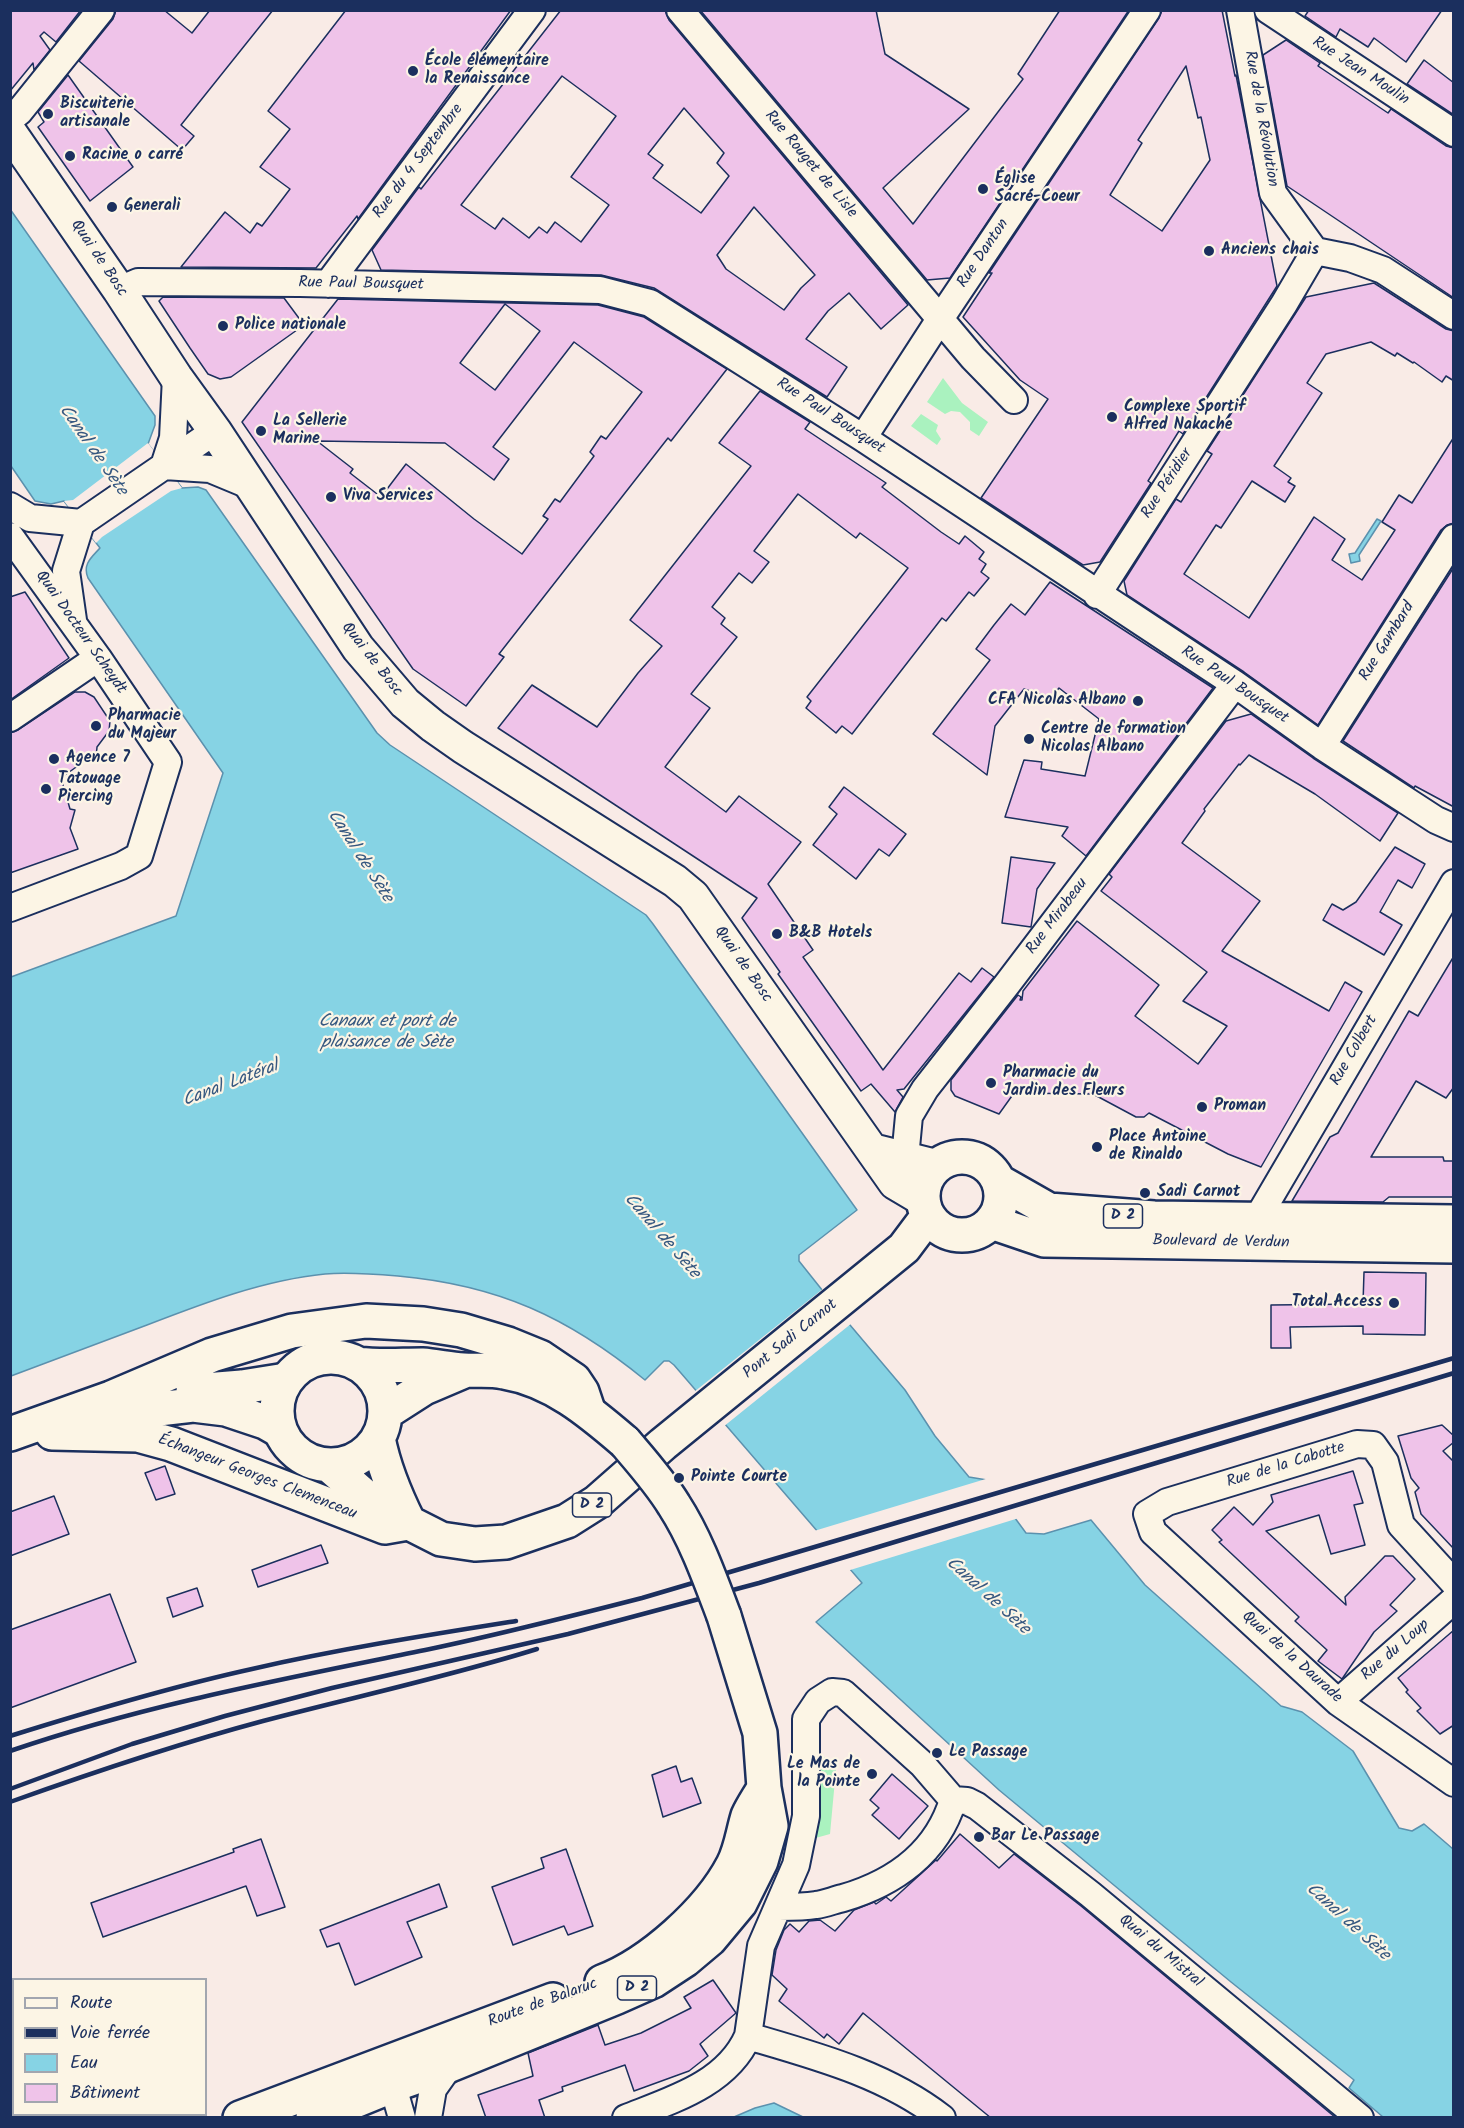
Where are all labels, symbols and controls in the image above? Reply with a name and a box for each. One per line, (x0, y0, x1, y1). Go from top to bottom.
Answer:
street label: Rue Jean Moulin (1308, 34, 1412, 110)
street label: Rue de la Révolution (1239, 49, 1281, 189)
place label: École élémentaire la Renaissance (425, 52, 549, 90)
marker: École élémentaire la Renaissance (406, 64, 420, 78)
place label: Biscuiterie artisanale (60, 95, 134, 133)
street label: Rue du 4 Septembre (370, 101, 468, 223)
marker: Biscuiterie artisanale (41, 107, 55, 121)
street label: Rue Rouget de Lisle (759, 107, 861, 223)
place label: Racine o carré (82, 146, 183, 166)
marker: Racine o carré (63, 149, 77, 163)
place label: Église Sacré-Coeur (995, 170, 1080, 208)
marker: Église Sacré-Coeur (976, 182, 990, 196)
place label: Generali (124, 197, 180, 217)
marker: Generali (105, 200, 119, 214)
street label: Rue Danton (954, 216, 1014, 292)
street label: Quai de Bosc (65, 217, 131, 301)
place label: Anciens chais (1221, 241, 1319, 261)
marker: Anciens chais (1202, 244, 1216, 258)
street label: Rue Paul Bousquet (298, 274, 424, 296)
place label: Police nationale (235, 316, 346, 336)
marker: Police nationale (216, 319, 230, 333)
street label: Rue Paul Bousquet (772, 375, 888, 459)
place label: Complexe Sportif Alfred Nakache (1124, 398, 1245, 436)
water label: Canal de Sète (53, 402, 131, 500)
marker: Complexe Sportif Alfred Nakache (1105, 410, 1119, 424)
place label: La Sellerie Marine (273, 412, 347, 450)
marker: La Sellerie Marine (254, 424, 268, 438)
street label: Rue Péridier (1138, 445, 1198, 523)
place label: Viva Services (343, 487, 433, 507)
marker: Viva Services (324, 490, 338, 504)
street label: Quai Docteur Scheydt (30, 568, 130, 698)
street label: Rue Gambard (1356, 599, 1420, 685)
street label: Quai de Bosc (336, 619, 406, 701)
street label: Rue Paul Bousquet (1177, 643, 1291, 729)
place label: CFA Nicolas Albano (988, 691, 1126, 711)
marker: CFA Nicolas Albano (1131, 694, 1145, 708)
place label: Pharmacie du Majeur (108, 707, 181, 745)
marker: Pharmacie du Majeur (89, 719, 103, 733)
place label: Centre de formation Nicolas Albano (1041, 720, 1186, 758)
marker: Centre de formation Nicolas Albano (1022, 732, 1036, 746)
place label: Agence 7 (66, 749, 130, 769)
marker: Agence 7 (47, 752, 61, 766)
place label: Tatouage Piercing (58, 770, 121, 808)
marker: Tatouage Piercing (39, 782, 53, 796)
water label: Canal de Sète (321, 807, 397, 907)
street label: Rue Mirabeau (1023, 875, 1093, 959)
street label: Quai de Bosc (709, 923, 775, 1007)
place label: B&B Hotels (789, 924, 872, 944)
marker: B&B Hotels (770, 927, 784, 941)
water label: Canaux et port de plaisance de Sète (318, 1012, 456, 1054)
street label: Rue Colbert (1327, 1012, 1383, 1090)
water label: Canal Latéral (180, 1057, 282, 1113)
place label: Pharmacie du Jardin des Fleurs (1003, 1064, 1124, 1102)
marker: Pharmacie du Jardin des Fleurs (984, 1076, 998, 1090)
place label: Proman (1214, 1097, 1266, 1117)
marker: Proman (1195, 1100, 1209, 1114)
place label: Place Antoine de Rinaldo (1109, 1128, 1206, 1166)
marker: Place Antoine de Rinaldo (1090, 1140, 1104, 1154)
place label: Sadi Carnot (1157, 1183, 1240, 1203)
marker: Sadi Carnot (1138, 1186, 1152, 1200)
water label: Canal de Sète (618, 1190, 704, 1284)
road number: D 2 (1104, 1204, 1142, 1228)
street label: Boulevard de Verdun (1152, 1232, 1290, 1254)
place label: Total Access (1292, 1293, 1382, 1313)
street label: Pont Sadi Carnot (740, 1296, 842, 1384)
marker: Total Access (1387, 1296, 1401, 1310)
street label: Échangeur Georges Clemenceau (155, 1431, 359, 1525)
street label: Rue de la Cabotte (1225, 1439, 1347, 1493)
place label: Pointe Courte (691, 1468, 787, 1488)
marker: Pointe Courte (672, 1471, 686, 1485)
road number: D 2 (572, 1493, 612, 1517)
water label: Canal de Sète (940, 1554, 1034, 1640)
street label: Quai de la Daurade (1237, 1608, 1345, 1708)
street label: Rue du Loup (1358, 1616, 1434, 1686)
place label: Le Passage (949, 1743, 1027, 1763)
marker: Le Passage (930, 1746, 944, 1760)
place label: Le Mas de la Pointe (787, 1755, 860, 1793)
marker: Le Mas de la Pointe (865, 1767, 879, 1781)
place label: Bar Le Passage (991, 1827, 1099, 1847)
marker: Bar Le Passage (972, 1830, 986, 1844)
water label: Canal de Sète (1300, 1880, 1394, 1966)
street label: Quai du Mistral (1114, 1911, 1206, 1993)
street label: Route de Balaruc (486, 1975, 600, 2033)
road number: D 2 (618, 1976, 656, 2000)
legend (12, 1978, 207, 2116)
text: Route (70, 1989, 112, 2018)
text: Voie ferrée (70, 2019, 150, 2048)
text: Eau (70, 2049, 98, 2078)
text: Bâtiment (70, 2079, 140, 2108)

